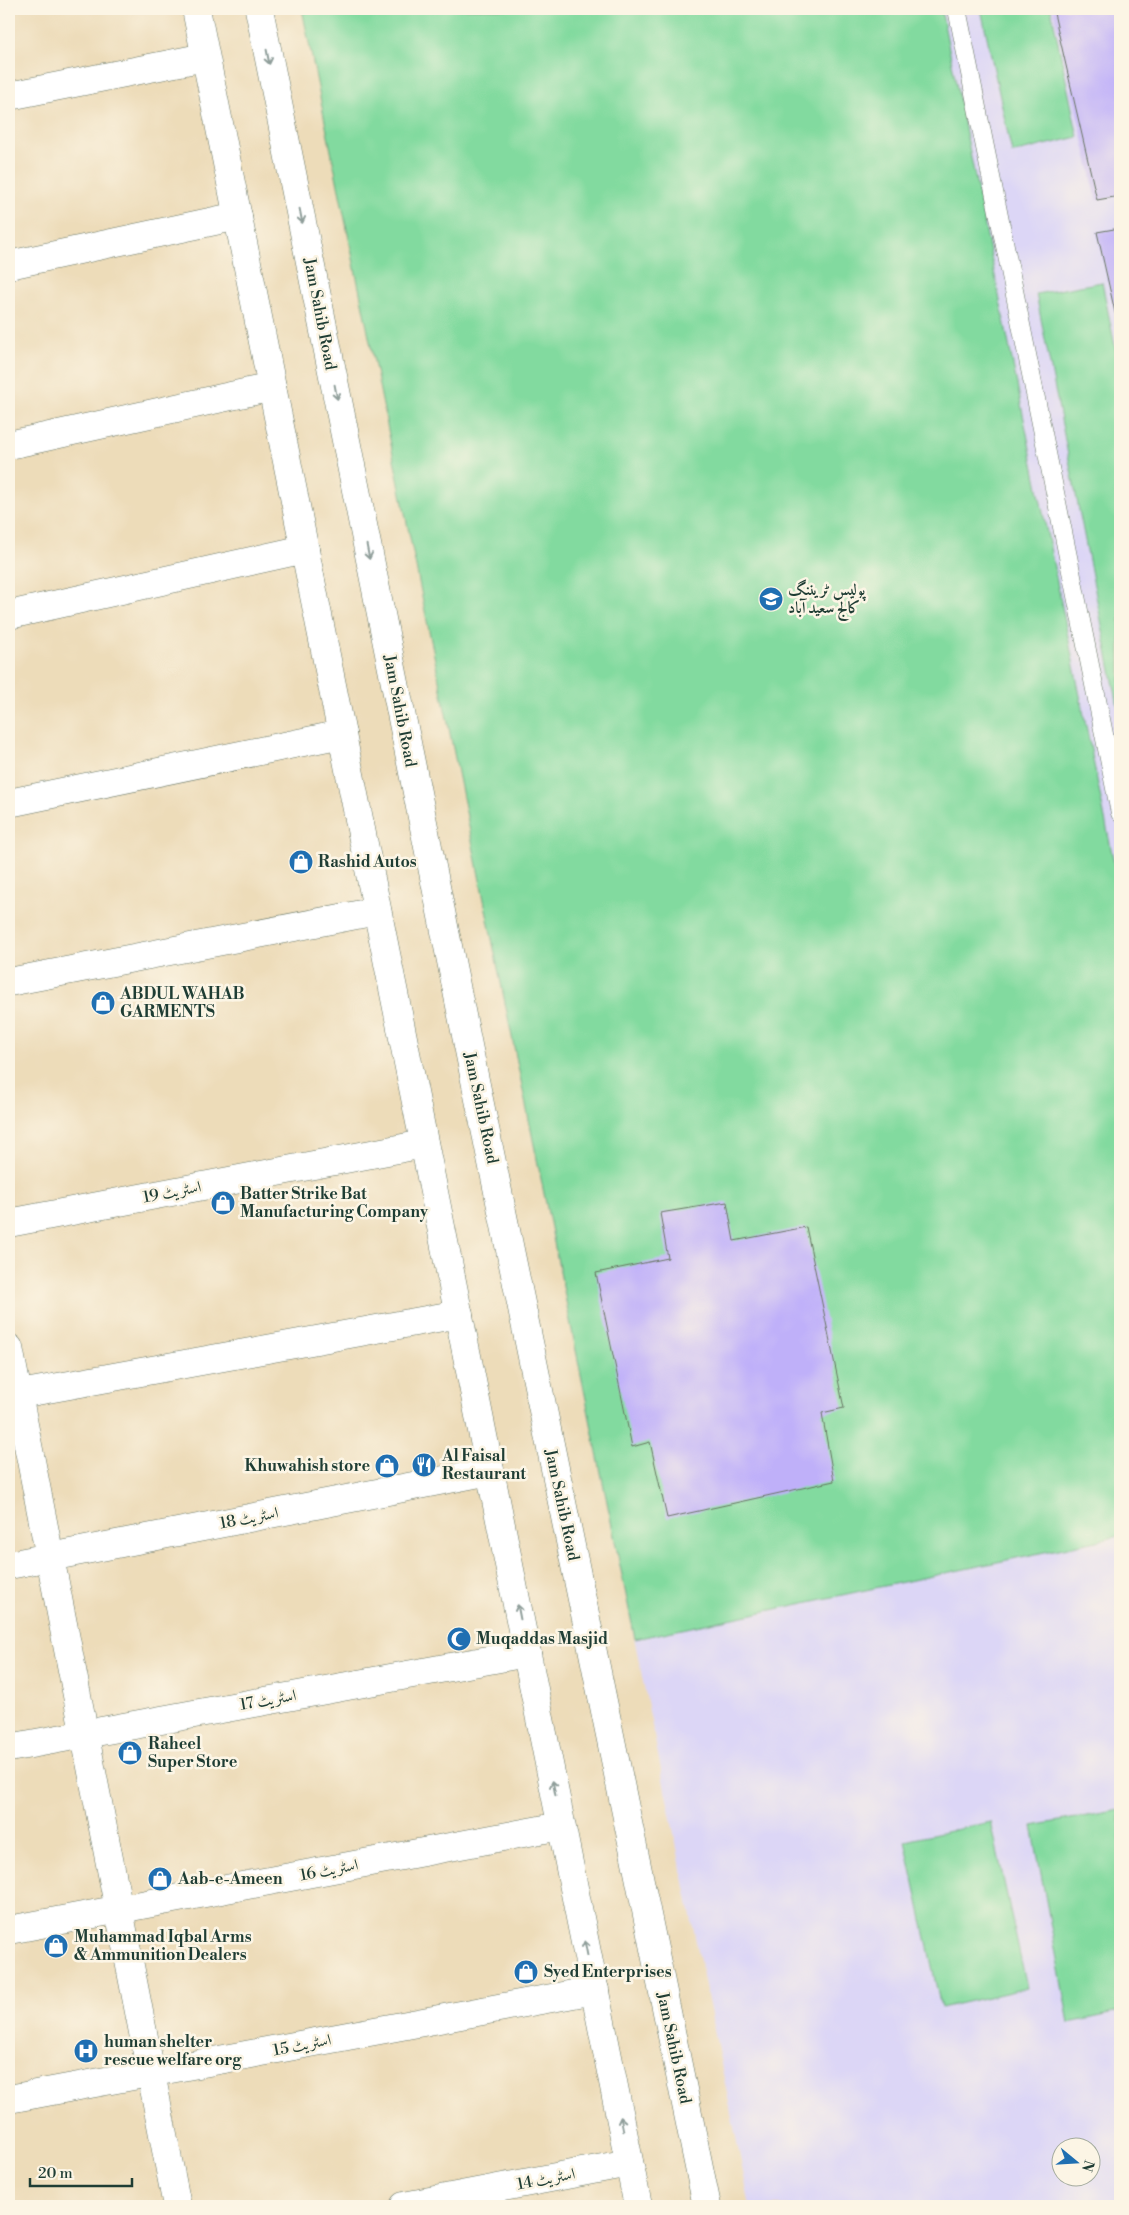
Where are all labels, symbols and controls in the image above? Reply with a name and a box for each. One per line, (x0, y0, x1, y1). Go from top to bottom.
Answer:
one-way arrow (264, 48, 274, 64)
one-way arrow (296, 207, 306, 223)
street label: Jam Sahib Road (299, 255, 341, 372)
one-way arrow (332, 384, 341, 400)
one-way arrow (364, 543, 374, 559)
place label: پولیس ٹریننگ کالج سعید آباد (788, 579, 866, 621)
school or university icon: پولیس ٹریننگ کالج سعید آباد (758, 586, 784, 612)
street label: Jam Sahib Road (379, 652, 421, 769)
shop icon: Rashid Autos (288, 849, 314, 875)
place label: Rashid Autos (318, 852, 417, 872)
place label: ABDUL WAHAB GARMENTS (119, 984, 244, 1022)
shop icon: ABDUL WAHAB GARMENTS (90, 990, 116, 1016)
street label: Jam Sahib Road (459, 1049, 503, 1166)
street label: اسٹریٹ 19 (141, 1177, 203, 1207)
place label: Batter Strike Bat Manufacturing Company (240, 1184, 429, 1222)
shop icon: Batter Strike Bat Manufacturing Company (210, 1190, 236, 1216)
place label: Al Faisal Restaurant (441, 1446, 526, 1484)
street label: Jam Sahib Road (540, 1446, 584, 1563)
restaurant icon: Al Faisal Restaurant (411, 1452, 437, 1478)
shop icon: Khuwahish store (374, 1453, 400, 1479)
place label: Khuwahish store (244, 1456, 370, 1476)
street label: اسٹریٹ 18 (218, 1503, 280, 1533)
one-way arrow (513, 1604, 523, 1620)
mosque icon: Muqaddas Masjid (446, 1626, 472, 1652)
place label: Muqaddas Masjid (476, 1629, 608, 1649)
street label: اسٹریٹ 17 (238, 1685, 298, 1715)
place label: Raheel Super Store (148, 1734, 238, 1772)
shop icon: Raheel Super Store (117, 1740, 143, 1766)
one-way arrow (549, 1781, 558, 1797)
street label: اسٹریٹ 16 (298, 1855, 360, 1885)
shop icon: Aab-e-Ameen (147, 1866, 173, 1892)
place label: Aab-e-Ameen (177, 1869, 283, 1889)
place label: Muhammad Iqbal Arms & Ammunition Dealers (74, 1927, 252, 1965)
shop icon: Muhammad Iqbal Arms & Ammunition Dealers (43, 1933, 69, 1959)
one-way arrow (581, 1940, 590, 1956)
shop icon: Syed Enterprises (513, 1959, 539, 1985)
place label: Syed Enterprises (544, 1962, 672, 1982)
street label: Jam Sahib Road (652, 1989, 696, 2106)
street label: اسٹریٹ 15 (271, 2030, 333, 2060)
place label: human shelter rescue welfare org (104, 2032, 242, 2070)
hospital icon: human shelter rescue welfare org (73, 2038, 99, 2064)
one-way arrow (616, 2117, 626, 2133)
north arrow (1052, 2138, 1102, 2188)
scale bar (30, 2155, 132, 2187)
text: N (1077, 2158, 1098, 2174)
text: 20 m (38, 2164, 73, 2183)
street label: اسٹریٹ 14 (515, 2164, 577, 2194)

